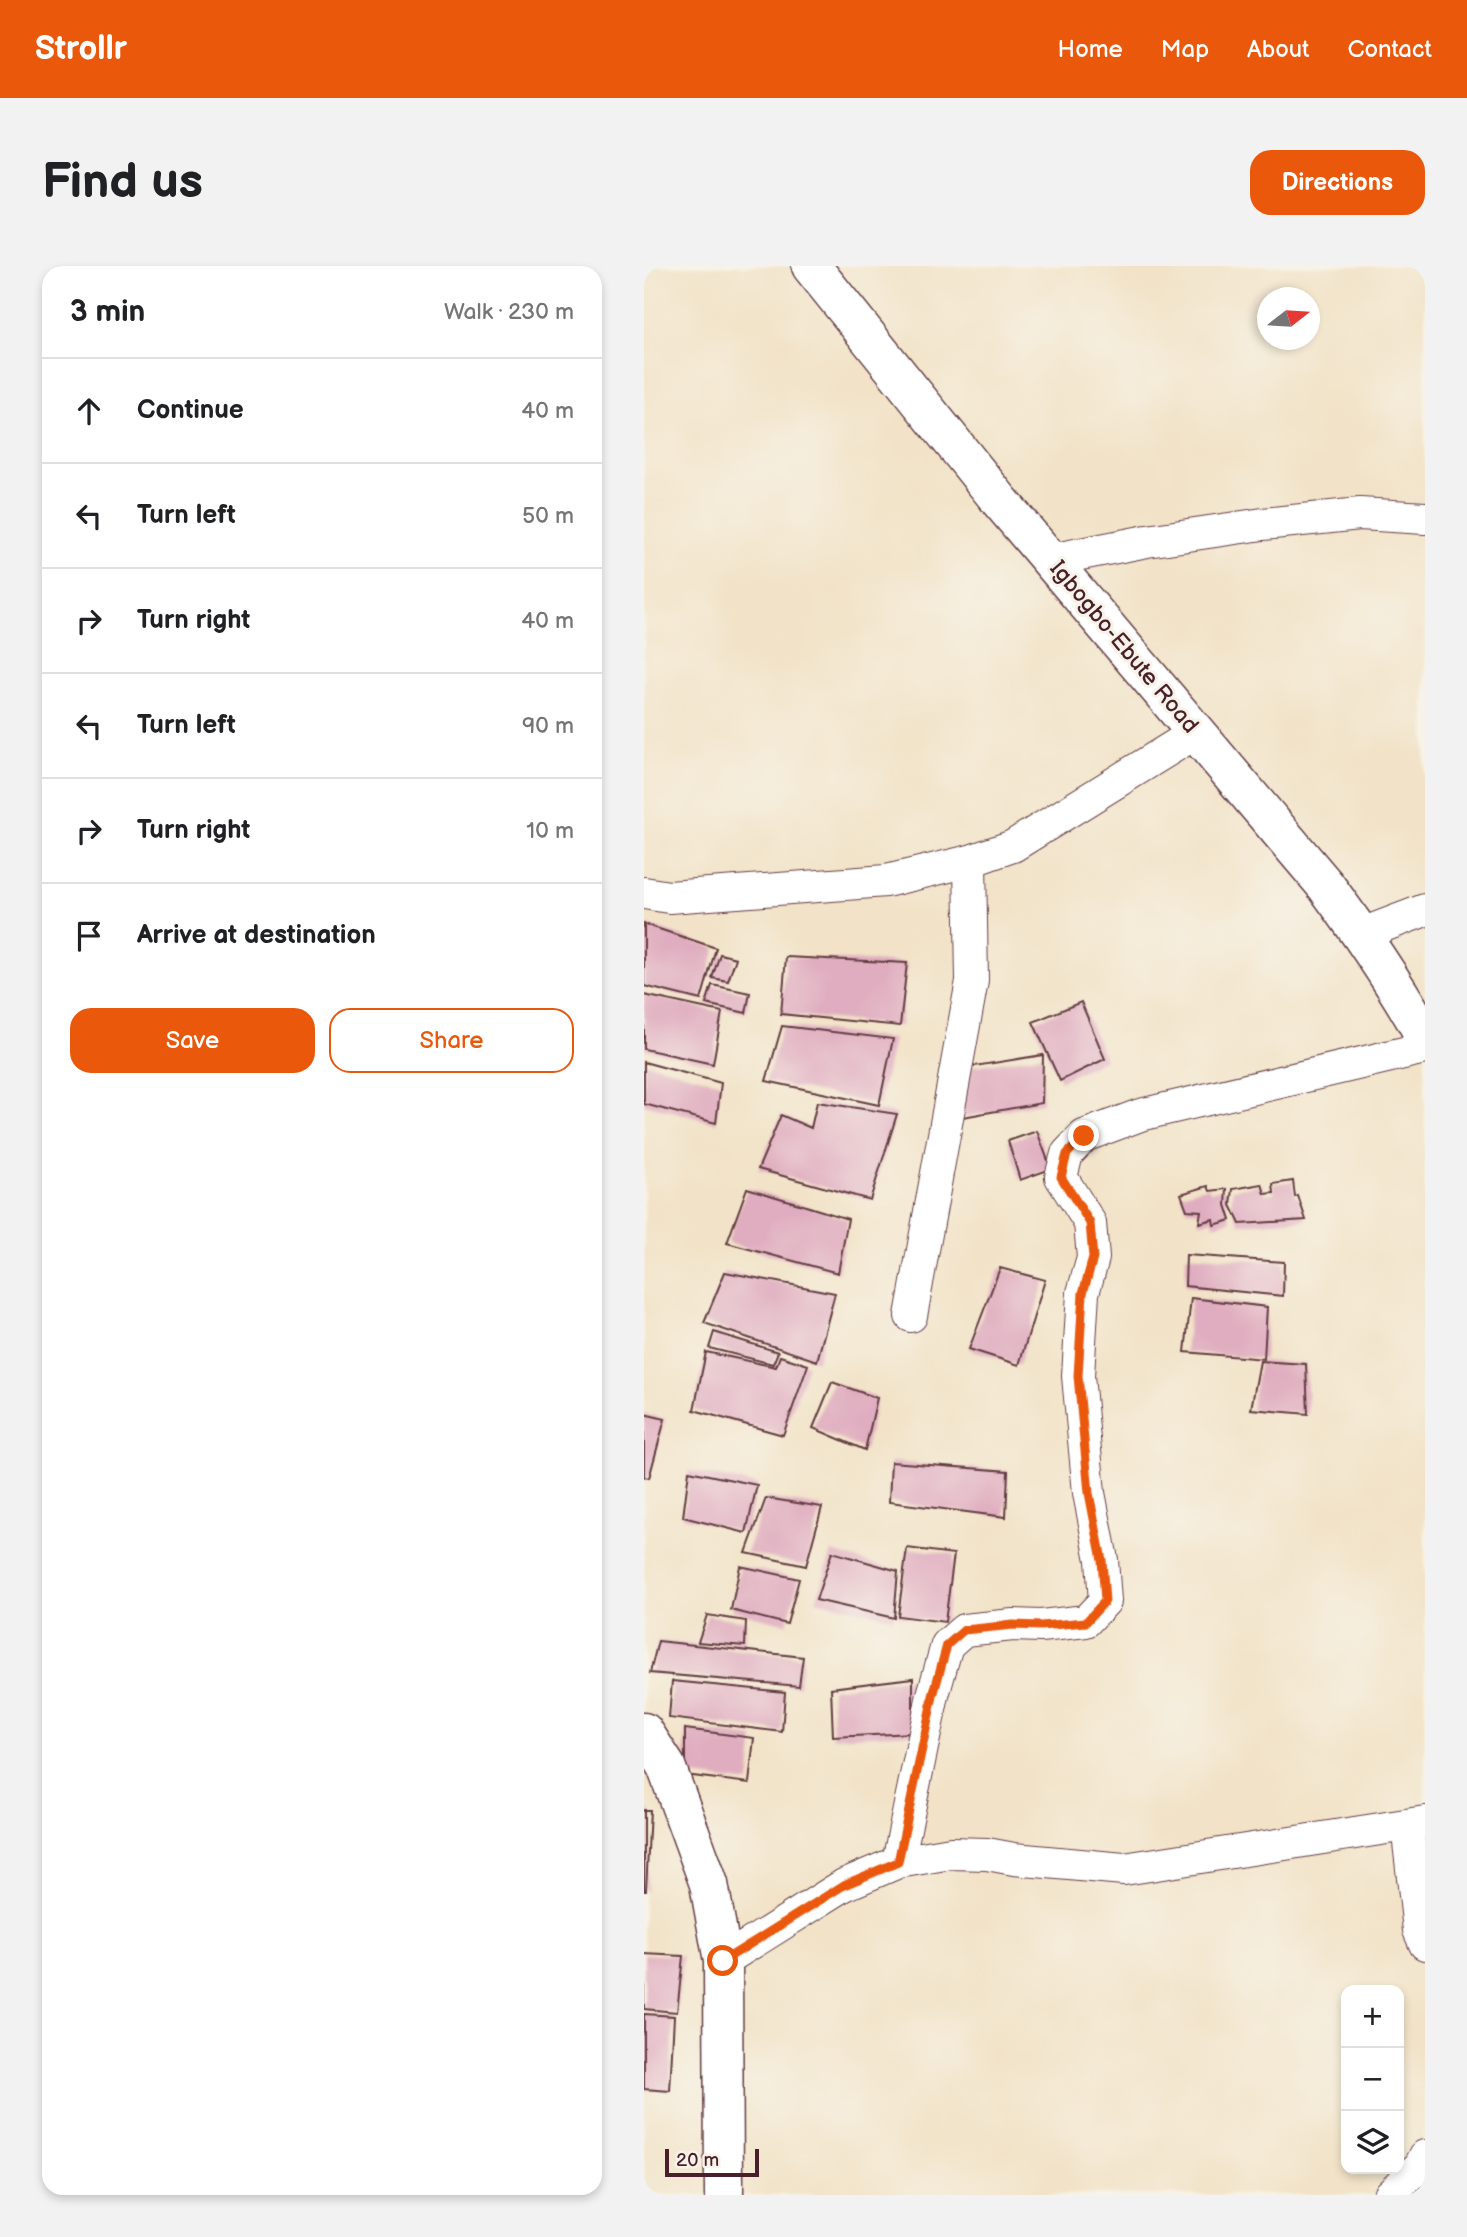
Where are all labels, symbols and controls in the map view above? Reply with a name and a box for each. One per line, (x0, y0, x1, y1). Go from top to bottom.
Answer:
text: Strollr (35, 29, 127, 69)
text: Home (1058, 35, 1123, 64)
text: Map (1161, 35, 1209, 64)
text: About (1247, 35, 1309, 64)
text: Contact (1347, 35, 1432, 64)
button: Directions (1250, 150, 1425, 215)
text: Find us (42, 153, 203, 212)
north arrow (1257, 287, 1320, 350)
text: 3 min (70, 294, 145, 330)
text: Walk · 230 m (444, 298, 574, 326)
icon: ahead (70, 392, 108, 430)
text: Continue (137, 395, 244, 426)
text: 40 m (521, 397, 574, 425)
icon: left (70, 497, 108, 535)
text: Turn left (137, 500, 236, 531)
text: 50 m (522, 502, 574, 530)
street label: Igbogbo-Ebute Road (1044, 555, 1204, 739)
icon: right (70, 602, 108, 640)
text: Turn right (137, 605, 250, 636)
text: 40 m (521, 607, 574, 635)
icon: left (70, 707, 108, 745)
text: Turn left (137, 710, 236, 741)
text: 90 m (522, 712, 574, 740)
icon: right (70, 812, 108, 850)
text: Turn right (137, 815, 250, 846)
text: 10 m (526, 817, 574, 845)
icon: arrive (70, 917, 108, 955)
text: Arrive at destination (137, 920, 376, 951)
button: Save (70, 1008, 315, 1073)
button: Share (329, 1008, 574, 1073)
route end (1068, 1120, 1099, 1151)
route start (707, 1945, 738, 1976)
map controls (1341, 1985, 1404, 2174)
button: + (1341, 1985, 1404, 2048)
button: − (1341, 2048, 1404, 2111)
button: layers (1341, 2111, 1404, 2174)
scale bar (665, 2146, 760, 2178)
text: 20 m (676, 2149, 719, 2172)

